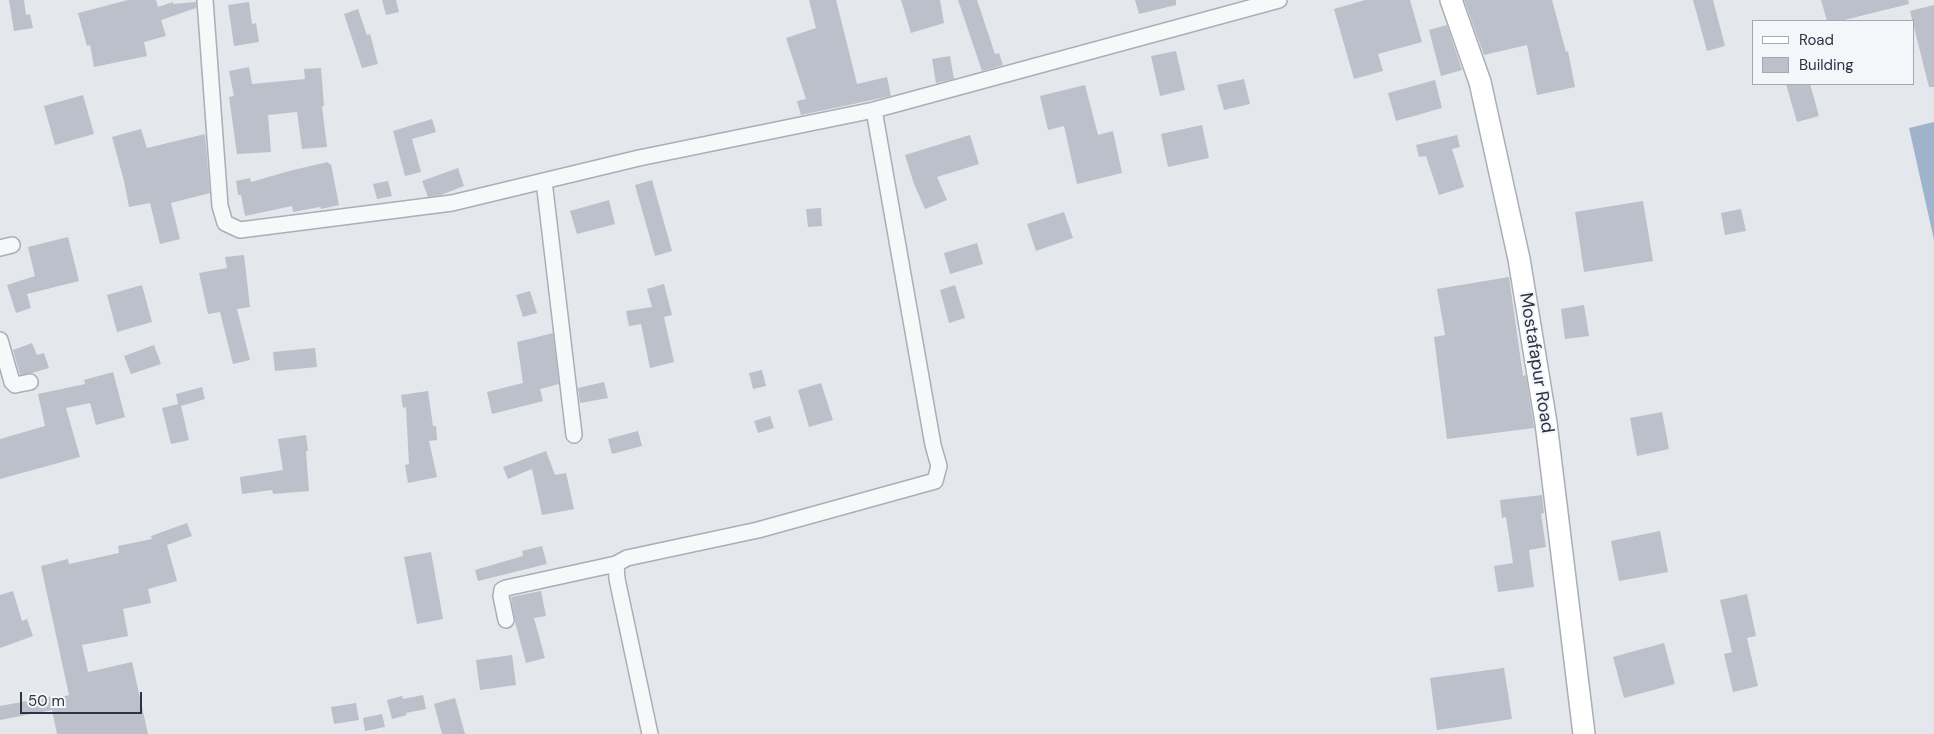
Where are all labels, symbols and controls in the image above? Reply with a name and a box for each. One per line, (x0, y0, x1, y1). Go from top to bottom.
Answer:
legend (1752, 20, 1914, 85)
text: Road (1799, 30, 1834, 50)
text: Building (1799, 55, 1854, 75)
street label: Mostafapur Road (1514, 291, 1558, 435)
scale bar (22, 682, 145, 714)
text: 50 m (28, 691, 65, 711)

